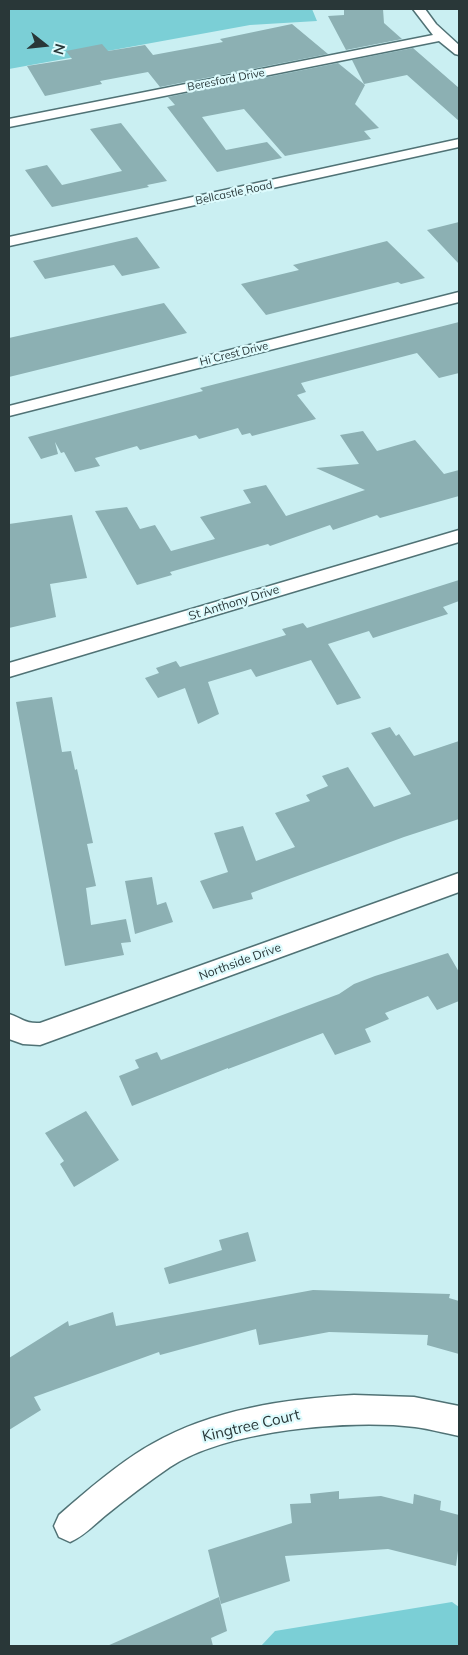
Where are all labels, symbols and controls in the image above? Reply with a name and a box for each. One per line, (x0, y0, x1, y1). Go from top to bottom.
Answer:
north arrow (20, 20, 70, 70)
text: N (49, 42, 70, 57)
street label: Beresford Drive (186, 66, 266, 94)
street label: Bellcastle Road (194, 178, 274, 208)
street label: Hi Crest Drive (198, 339, 270, 369)
street label: St Anthony Drive (187, 582, 281, 624)
street label: Northside Drive (197, 940, 283, 984)
street label: Kingtree Court (200, 1406, 302, 1446)

